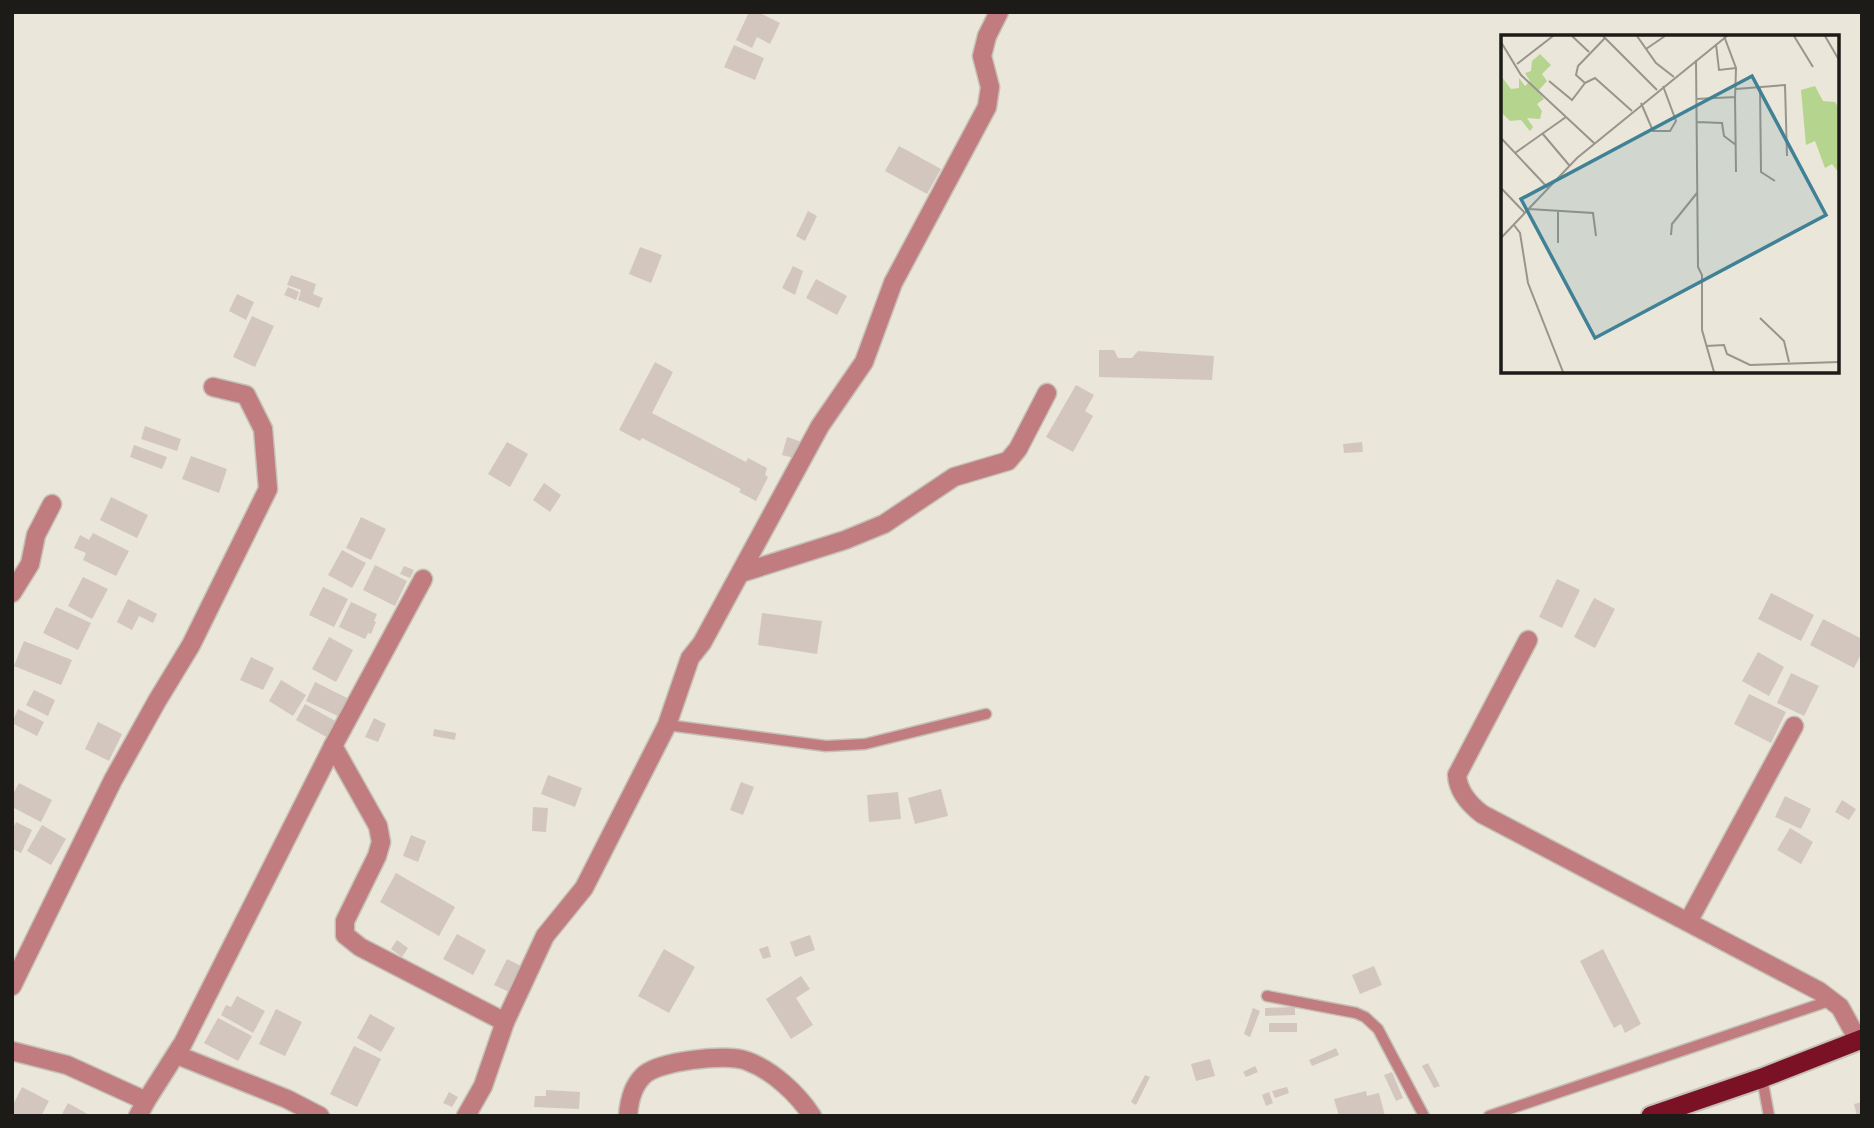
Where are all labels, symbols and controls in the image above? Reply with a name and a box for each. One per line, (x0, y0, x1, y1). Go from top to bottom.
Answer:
inset map (1501, 35, 1839, 373)

